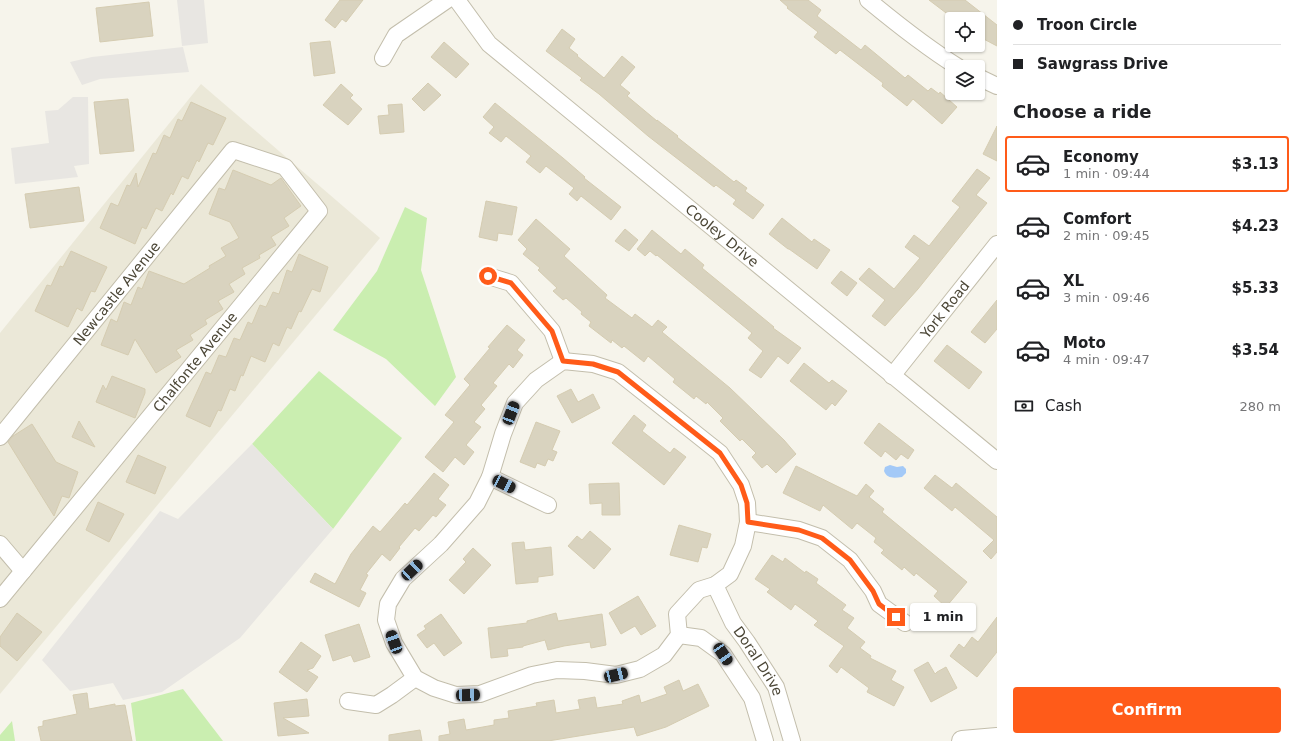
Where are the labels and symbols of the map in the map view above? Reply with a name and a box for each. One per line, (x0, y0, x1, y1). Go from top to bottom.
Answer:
street label: Cooley Drive (682, 201, 762, 270)
street label: Newcastle Avenue (70, 238, 163, 348)
route start (479, 267, 497, 285)
street label: York Road (917, 278, 973, 342)
street label: Chalfonte Avenue (150, 309, 240, 415)
car (501, 400, 521, 426)
car (491, 473, 517, 495)
car (399, 557, 425, 583)
callout: 1 min (910, 603, 976, 631)
route end (887, 608, 905, 626)
street label: Doral Drive (730, 623, 786, 697)
car (384, 629, 404, 655)
car (711, 641, 735, 667)
car (603, 666, 629, 684)
car (456, 689, 480, 701)

